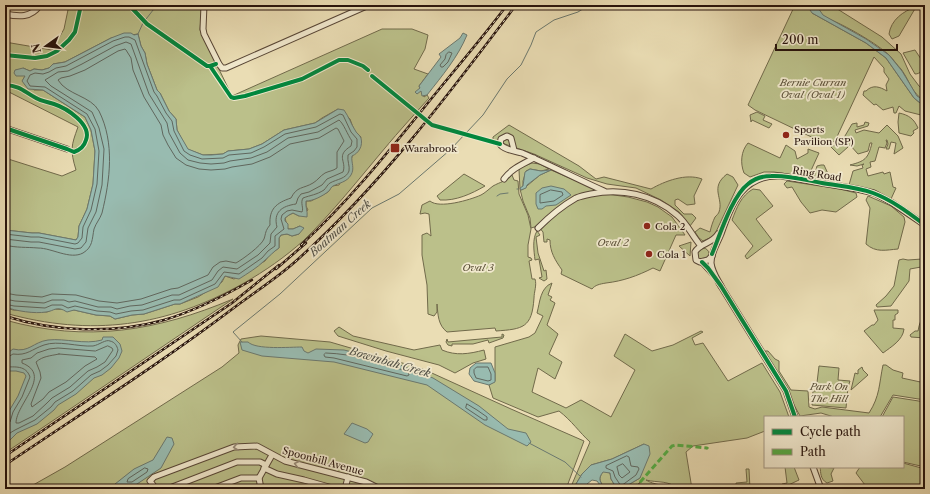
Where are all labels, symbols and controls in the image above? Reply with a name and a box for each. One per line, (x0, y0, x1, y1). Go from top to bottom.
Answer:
north arrow (26, 26, 66, 66)
scale bar (776, 26, 897, 52)
text: 200 m (782, 32, 819, 47)
text: N (28, 42, 44, 55)
park label: Bernie Curran Oval (Oval 1) (779, 76, 846, 101)
place label: Sports Pavilion (SP) (794, 123, 854, 148)
marker: Sports Pavilion (SP) (781, 130, 791, 140)
marker: Warabrook (389, 142, 401, 154)
place label: Warabrook (403, 142, 458, 155)
street label: Ring Road (792, 164, 842, 184)
water label: Boatman Creek (306, 197, 374, 260)
place label: Cola 2 (655, 220, 686, 233)
marker: Cola 2 (642, 221, 652, 231)
park label: Oval 2 (597, 236, 629, 249)
place label: Cola 1 (657, 248, 687, 261)
marker: Cola 1 (644, 249, 654, 259)
park label: Oval 3 (462, 261, 494, 274)
water label: Bowinbah Creek (347, 343, 432, 380)
park label: Park On The Hill (809, 380, 850, 405)
legend (764, 416, 904, 468)
text: Cycle path (800, 424, 861, 439)
one-way arrow (233, 442, 239, 451)
street label: Spoonbill Avenue (281, 444, 365, 478)
text: Path (800, 444, 826, 459)
one-way arrow (293, 461, 300, 469)

